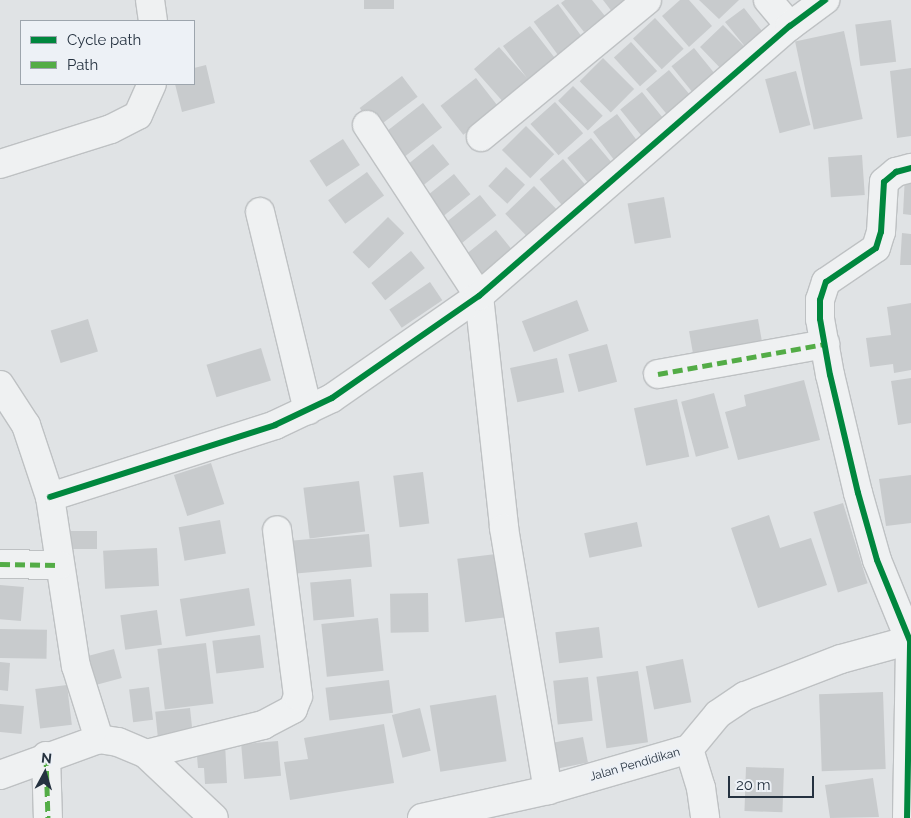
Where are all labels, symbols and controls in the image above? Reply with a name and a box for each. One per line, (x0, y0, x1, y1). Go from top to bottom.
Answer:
legend (20, 20, 195, 85)
text: Cycle path (67, 31, 141, 49)
text: Path (67, 56, 98, 74)
street label: Jalan Pendidikan (588, 745, 682, 785)
north arrow (20, 748, 70, 798)
text: N (40, 750, 53, 767)
scale bar (731, 766, 817, 798)
text: 20 m (736, 776, 771, 794)

